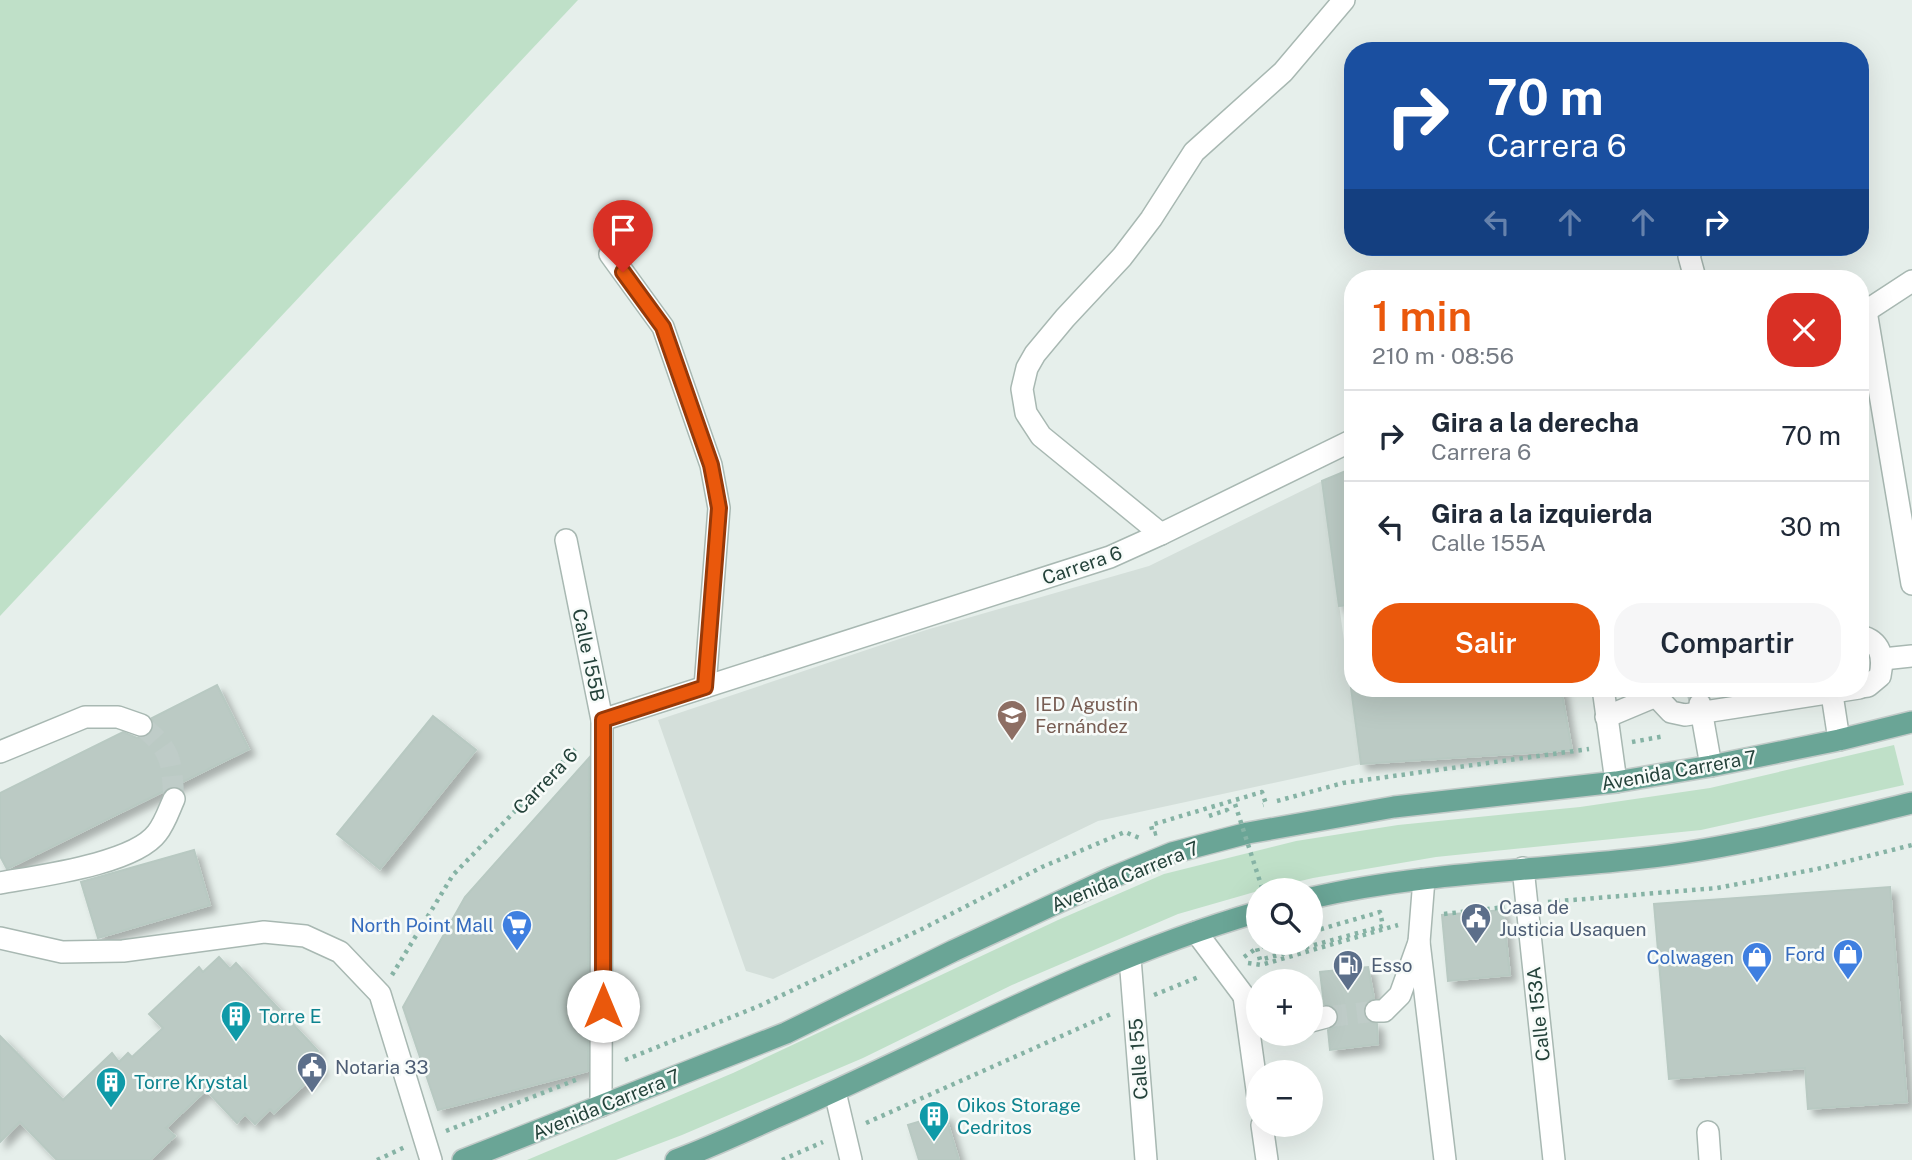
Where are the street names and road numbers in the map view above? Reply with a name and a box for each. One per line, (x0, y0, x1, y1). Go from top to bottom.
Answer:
street label: Carrera 6 (1039, 541, 1125, 589)
street label: Calle 155B (568, 607, 610, 703)
street label: Carrera 6 (508, 744, 582, 818)
street label: Avenida Carrera 7 (1600, 746, 1758, 794)
street label: Avenida Carrera 7 (1048, 836, 1202, 916)
street label: Calle 153A (1522, 966, 1554, 1062)
street label: Calle 155 (1124, 1018, 1152, 1100)
street label: Avenida Carrera 7 (529, 1064, 683, 1144)

